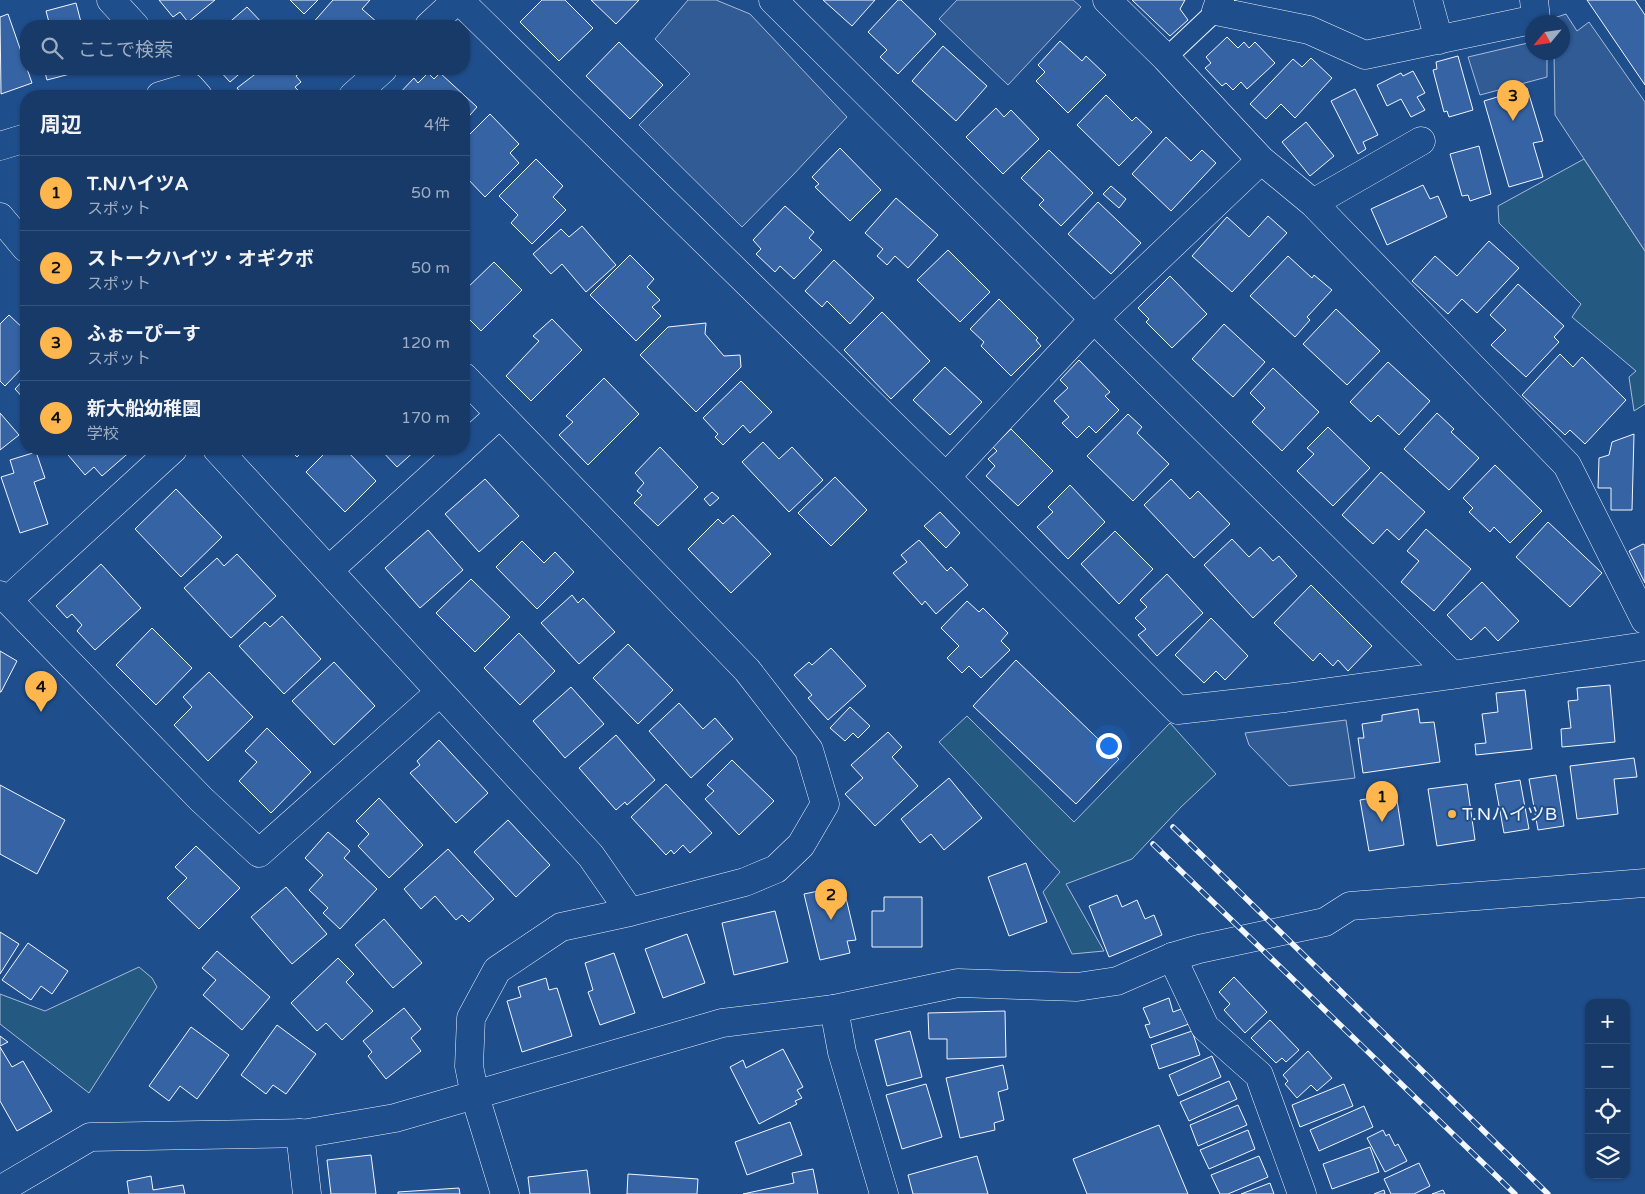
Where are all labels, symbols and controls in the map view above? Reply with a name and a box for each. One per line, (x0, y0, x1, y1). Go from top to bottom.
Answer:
north arrow (1525, 15, 1570, 60)
search box (20, 20, 470, 75)
icon: search (38, 34, 66, 62)
text: ここで検索 (78, 39, 173, 61)
pin: 3 (1497, 80, 1529, 121)
text: 周辺 (40, 113, 82, 138)
text: 4件 (424, 115, 450, 135)
text: T.NハイツA (87, 173, 189, 195)
text: 1 (51, 183, 61, 203)
text: 50 m (411, 183, 450, 203)
text: スポット (87, 199, 151, 219)
text: ストークハイツ・オギクボ (87, 248, 314, 270)
text: 2 (51, 258, 61, 278)
text: 50 m (411, 258, 450, 278)
text: スポット (87, 274, 151, 294)
text: ふぉーぴーす (87, 323, 201, 345)
text: 3 (51, 333, 61, 353)
text: 120 m (401, 333, 450, 353)
text: スポット (87, 349, 151, 369)
text: 新大船幼稚園 (87, 398, 201, 420)
text: 4 (51, 408, 61, 428)
text: 170 m (401, 408, 450, 428)
text: 学校 (87, 424, 119, 444)
pin: 4 (25, 671, 57, 712)
your location (1096, 733, 1122, 759)
pin: 1 (1366, 781, 1398, 822)
place label: T.NハイツB (1462, 803, 1557, 825)
marker: T.NハイツB (1446, 808, 1458, 820)
pin: 2 (815, 879, 847, 920)
map controls (1585, 999, 1630, 1179)
button: + (1585, 999, 1630, 1044)
button: − (1585, 1044, 1630, 1089)
button: locate (1585, 1089, 1630, 1134)
button: layers (1585, 1134, 1630, 1179)

